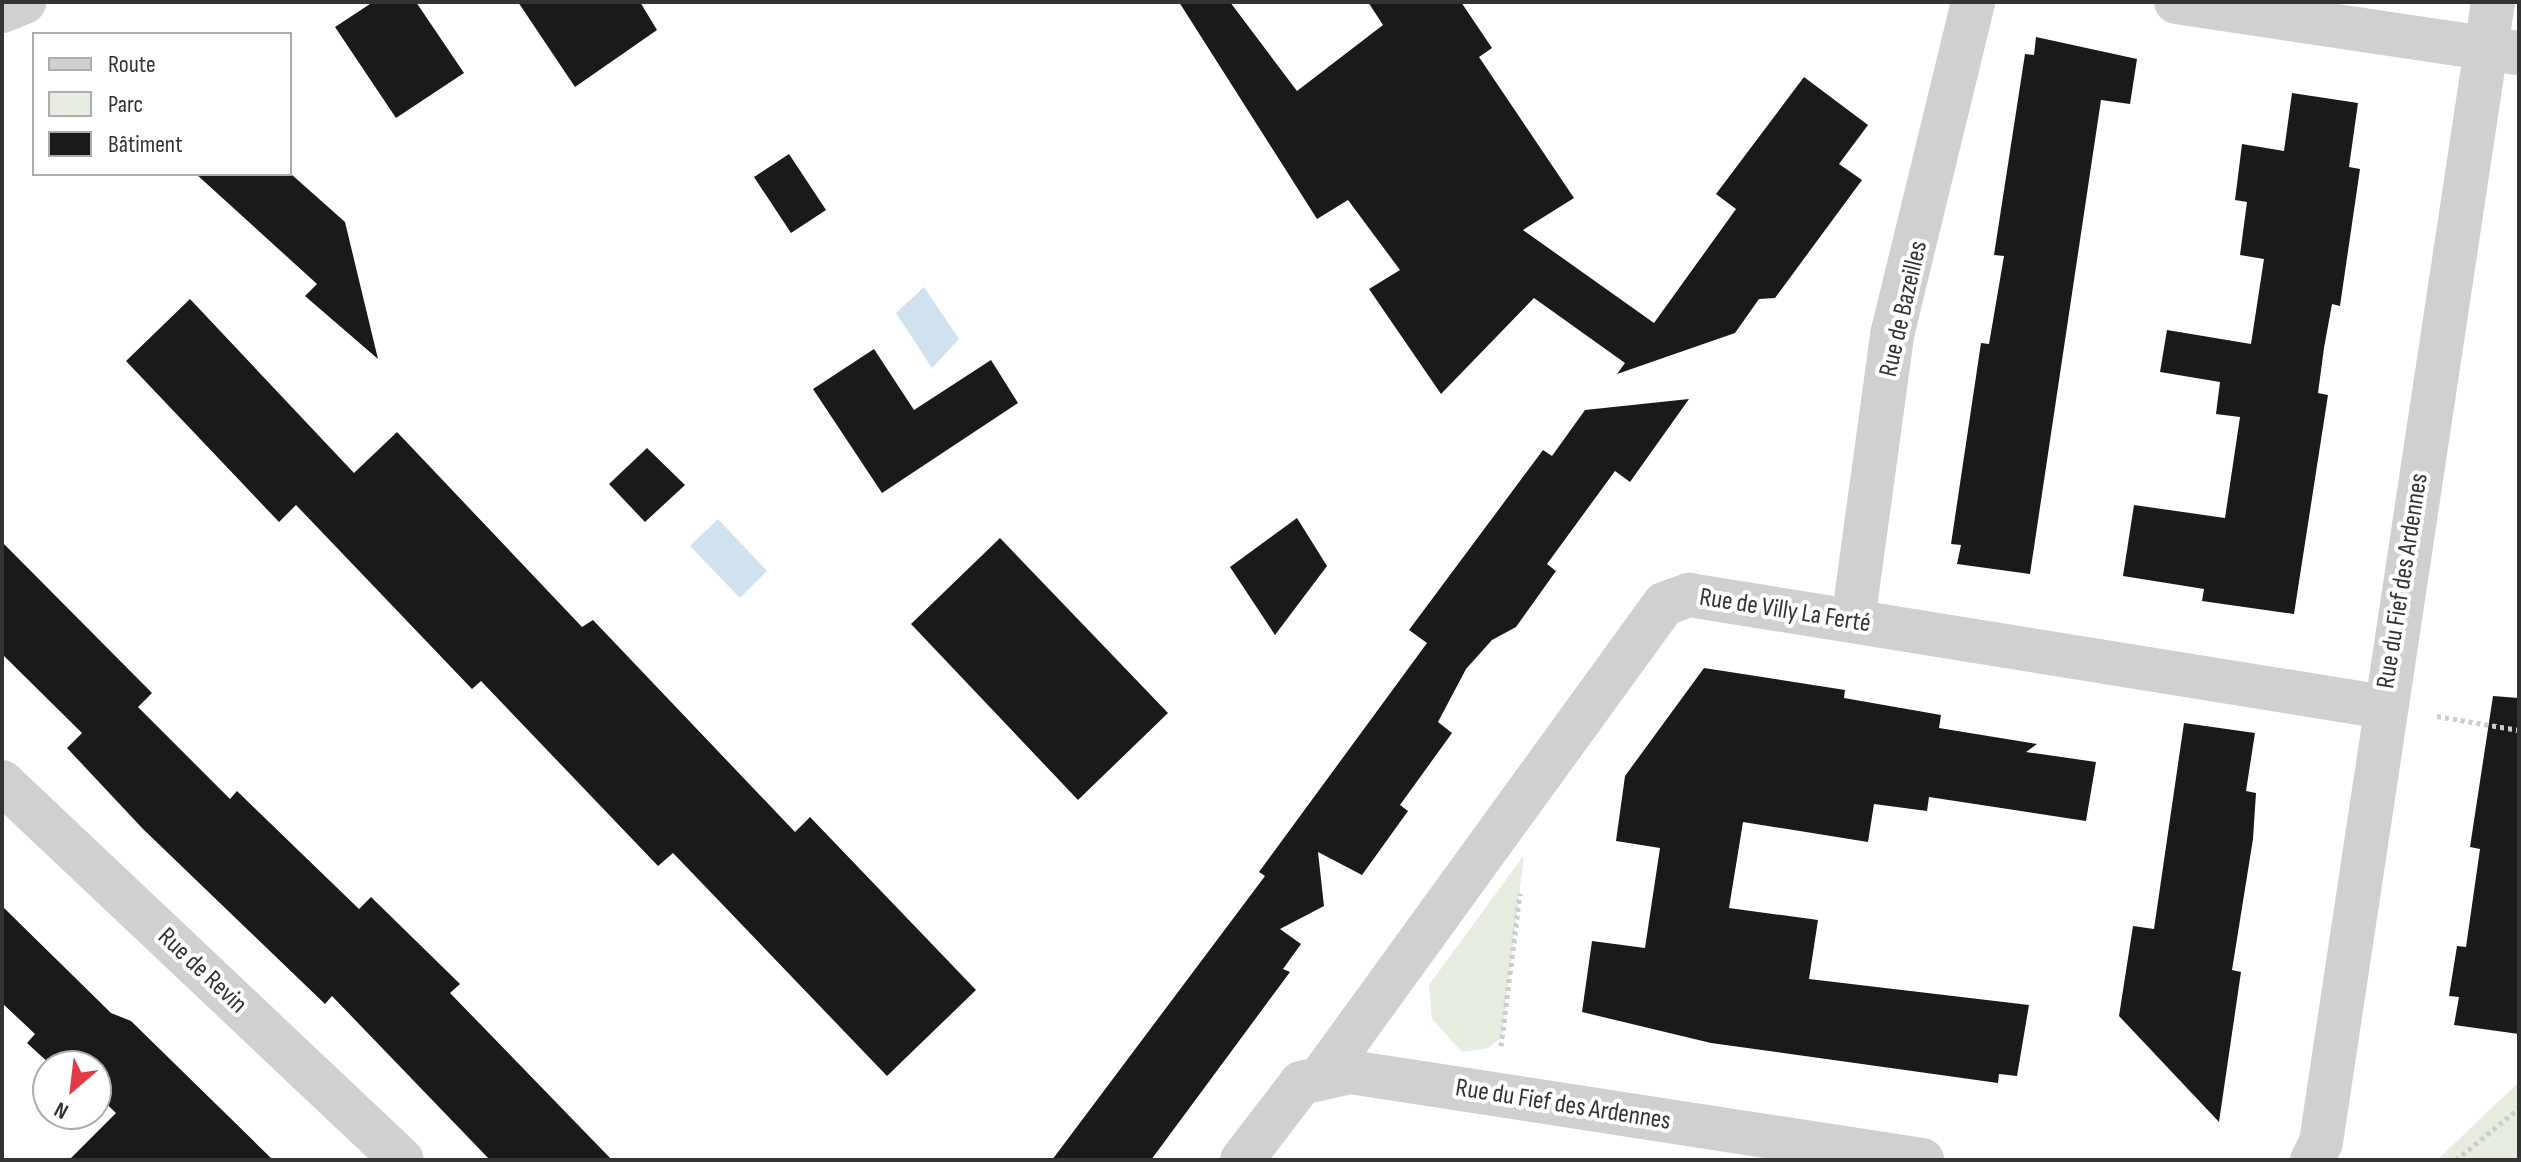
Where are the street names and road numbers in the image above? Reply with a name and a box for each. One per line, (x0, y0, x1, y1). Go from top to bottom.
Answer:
street label: Rue de Bazeilles (1873, 238, 1935, 380)
street label: Rue du Fief des Ardennes (2371, 471, 2435, 691)
street label: Rue de Villy La Ferté (1697, 582, 1873, 640)
street label: Rue de Revin (151, 922, 253, 1020)
street label: Rue du Fief des Ardennes (1453, 1073, 1673, 1137)

